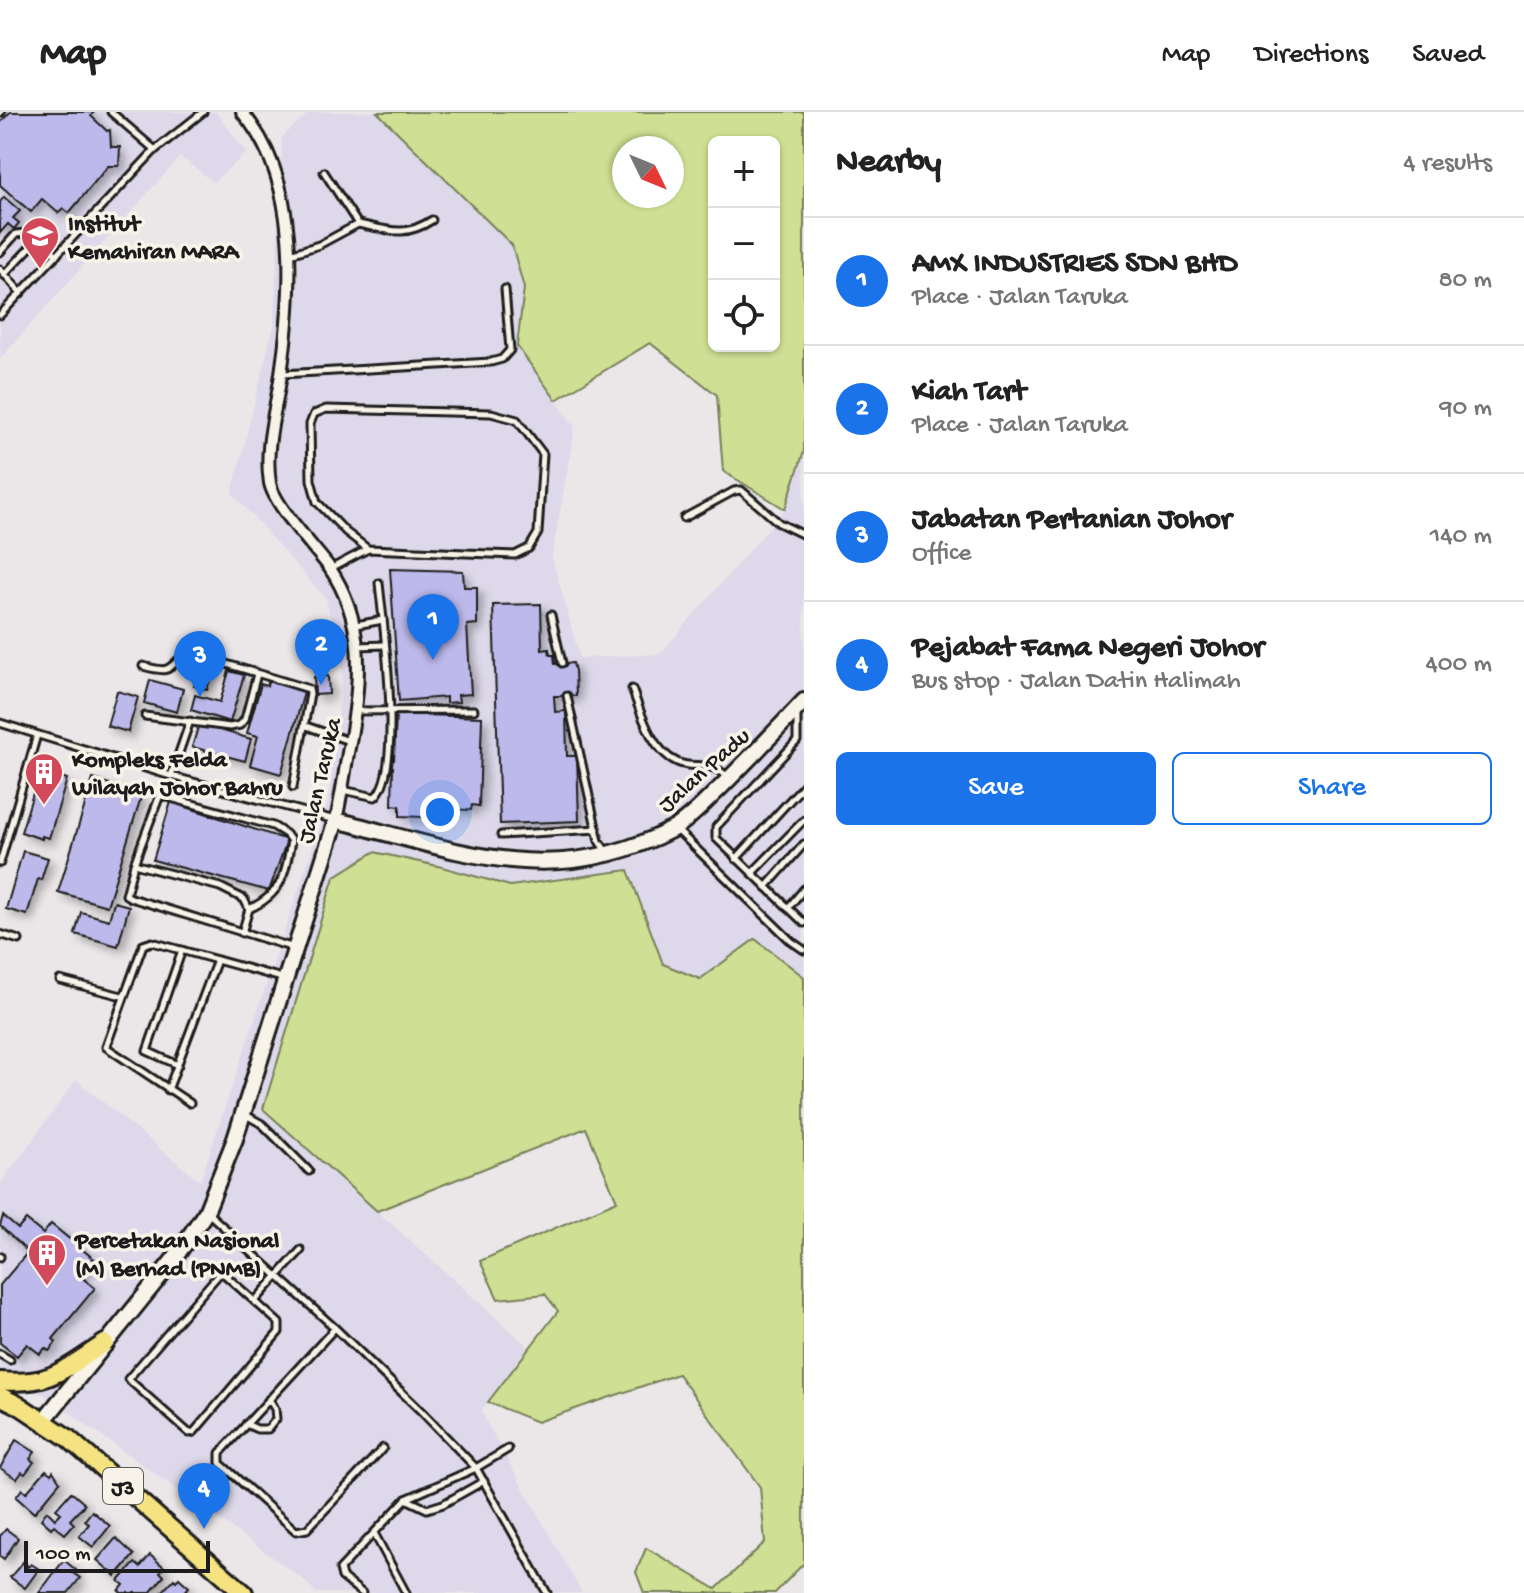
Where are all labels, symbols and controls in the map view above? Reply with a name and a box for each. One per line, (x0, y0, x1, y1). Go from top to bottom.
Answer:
text: Map (40, 33, 106, 77)
text: Map (1162, 39, 1210, 72)
text: Directions (1254, 39, 1368, 72)
text: Saved (1412, 39, 1484, 72)
north arrow (612, 136, 684, 208)
map controls (708, 136, 780, 352)
button: + (708, 136, 780, 208)
text: Nearby (836, 144, 941, 184)
text: 4 results (1403, 149, 1492, 180)
button: − (708, 208, 780, 280)
place label: Institut Kemahiran MARA (67, 211, 240, 268)
school or university icon: Institut Kemahiran MARA (19, 215, 61, 270)
text: AMX INDUSTRIES SDN BHD (912, 248, 1237, 283)
text: 1 (857, 266, 867, 297)
text: 80 m (1438, 266, 1492, 297)
button: locate (708, 280, 780, 352)
text: Place · Jalan Taruka (912, 283, 1128, 314)
text: Kiah Tart (912, 376, 1026, 411)
text: 2 (856, 394, 868, 425)
text: 90 m (1440, 394, 1492, 425)
text: Place · Jalan Taruka (912, 411, 1128, 442)
text: Jabatan Pertanian Johor (912, 504, 1231, 539)
text: 3 (855, 522, 869, 553)
text: 140 m (1430, 522, 1492, 553)
text: Office (912, 539, 971, 570)
pin: 1 (407, 594, 459, 660)
pin: 2 (295, 619, 347, 685)
pin: 3 (174, 631, 226, 697)
text: Pejabat Fama Negeri Johor (912, 632, 1264, 667)
text: 4 (856, 650, 868, 681)
text: 400 m (1426, 650, 1492, 681)
text: Bus stop · Jalan Datin Halimah (912, 667, 1241, 698)
street label: Jalan Taruka (293, 714, 350, 846)
street label: Jalan Padu (653, 723, 757, 820)
place label: Kompleks Felda Wilayah Johor Bahru (71, 747, 284, 804)
building icon: Kompleks Felda Wilayah Johor Bahru (23, 751, 65, 806)
button: Save (836, 752, 1156, 825)
button: Share (1172, 752, 1492, 825)
your location (420, 792, 460, 832)
place label: Percetakan Nasional (M) Berhad (PNMB) (73, 1228, 279, 1285)
building icon: Percetakan Nasional (M) Berhad (PNMB) (26, 1232, 68, 1287)
pin: 4 (178, 1463, 230, 1529)
road number: J3 (103, 1468, 143, 1504)
scale bar (24, 1537, 210, 1573)
text: 100 m (36, 1542, 91, 1568)

